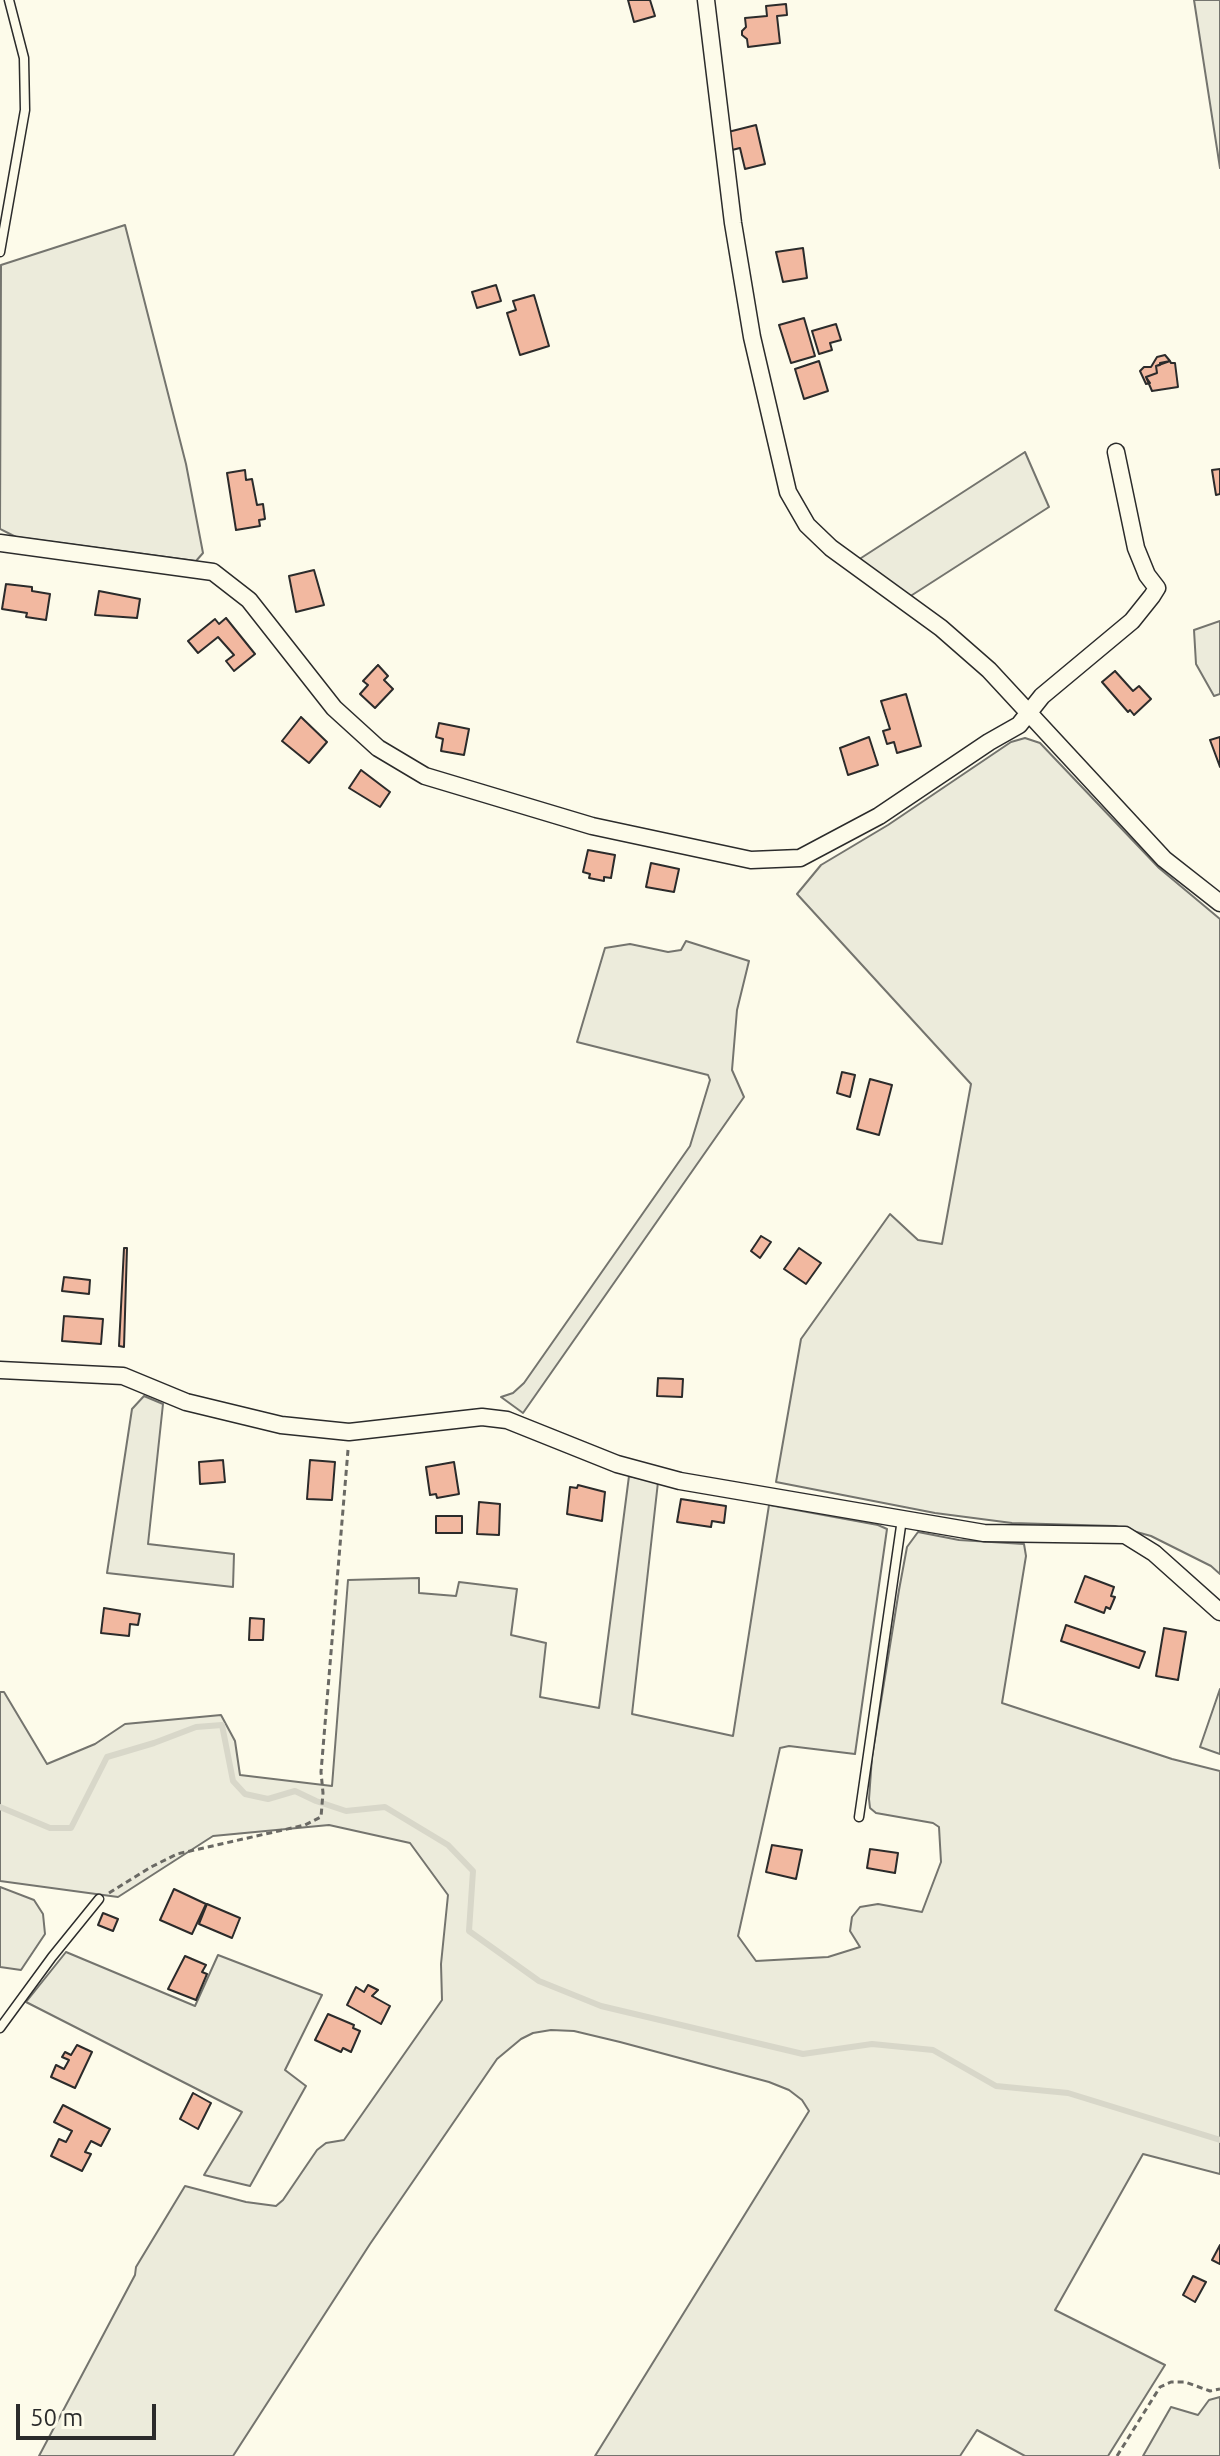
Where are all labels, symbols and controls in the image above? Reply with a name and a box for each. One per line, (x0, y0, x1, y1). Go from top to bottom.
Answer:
scale bar (20, 2388, 160, 2438)
text: 50 m (30, 2404, 83, 2431)

